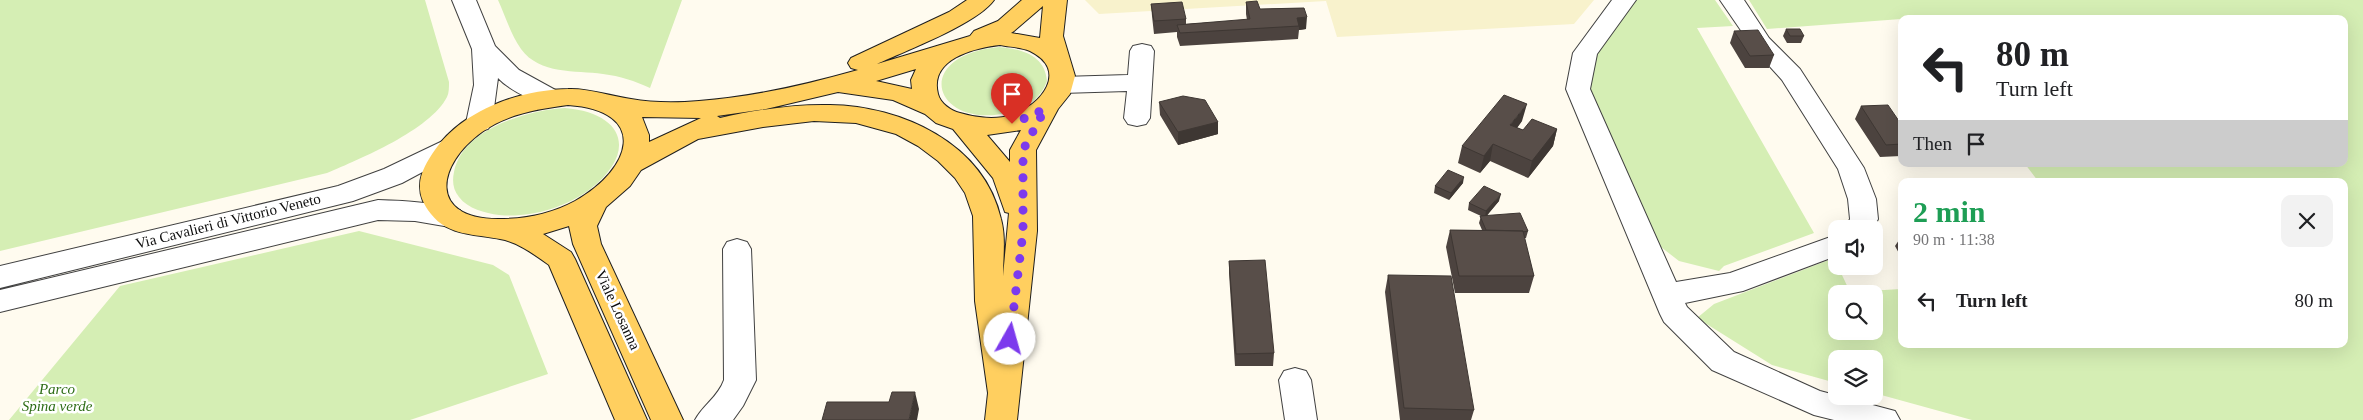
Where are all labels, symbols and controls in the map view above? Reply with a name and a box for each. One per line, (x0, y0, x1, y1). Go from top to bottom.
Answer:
icon: left (1913, 35, 1978, 100)
text: 80 m (1996, 35, 2069, 74)
pin (991, 73, 1033, 124)
text: Turn left (1996, 76, 2073, 101)
icon: arrive (998, 80, 1026, 108)
icon: arrive (1962, 130, 1990, 158)
text: Then (1913, 133, 1952, 154)
street label: Via Cavalieri di Vittorio Veneto (134, 190, 322, 252)
text: 2 min (1913, 195, 1986, 228)
button: close (2281, 195, 2333, 247)
map controls (1828, 220, 1883, 405)
button: sound (1828, 220, 1883, 275)
text: 90 m · 11:38 (1913, 231, 1995, 248)
street label: Viale Losanna (593, 268, 644, 353)
button: search (1828, 285, 1883, 340)
icon: left (1913, 287, 1941, 315)
text: Turn left (1956, 290, 2028, 311)
text: 80 m (2294, 290, 2333, 311)
position arrow (983, 312, 1035, 364)
button: layers (1828, 350, 1883, 405)
park label: Parco Spina verde (22, 381, 93, 414)

